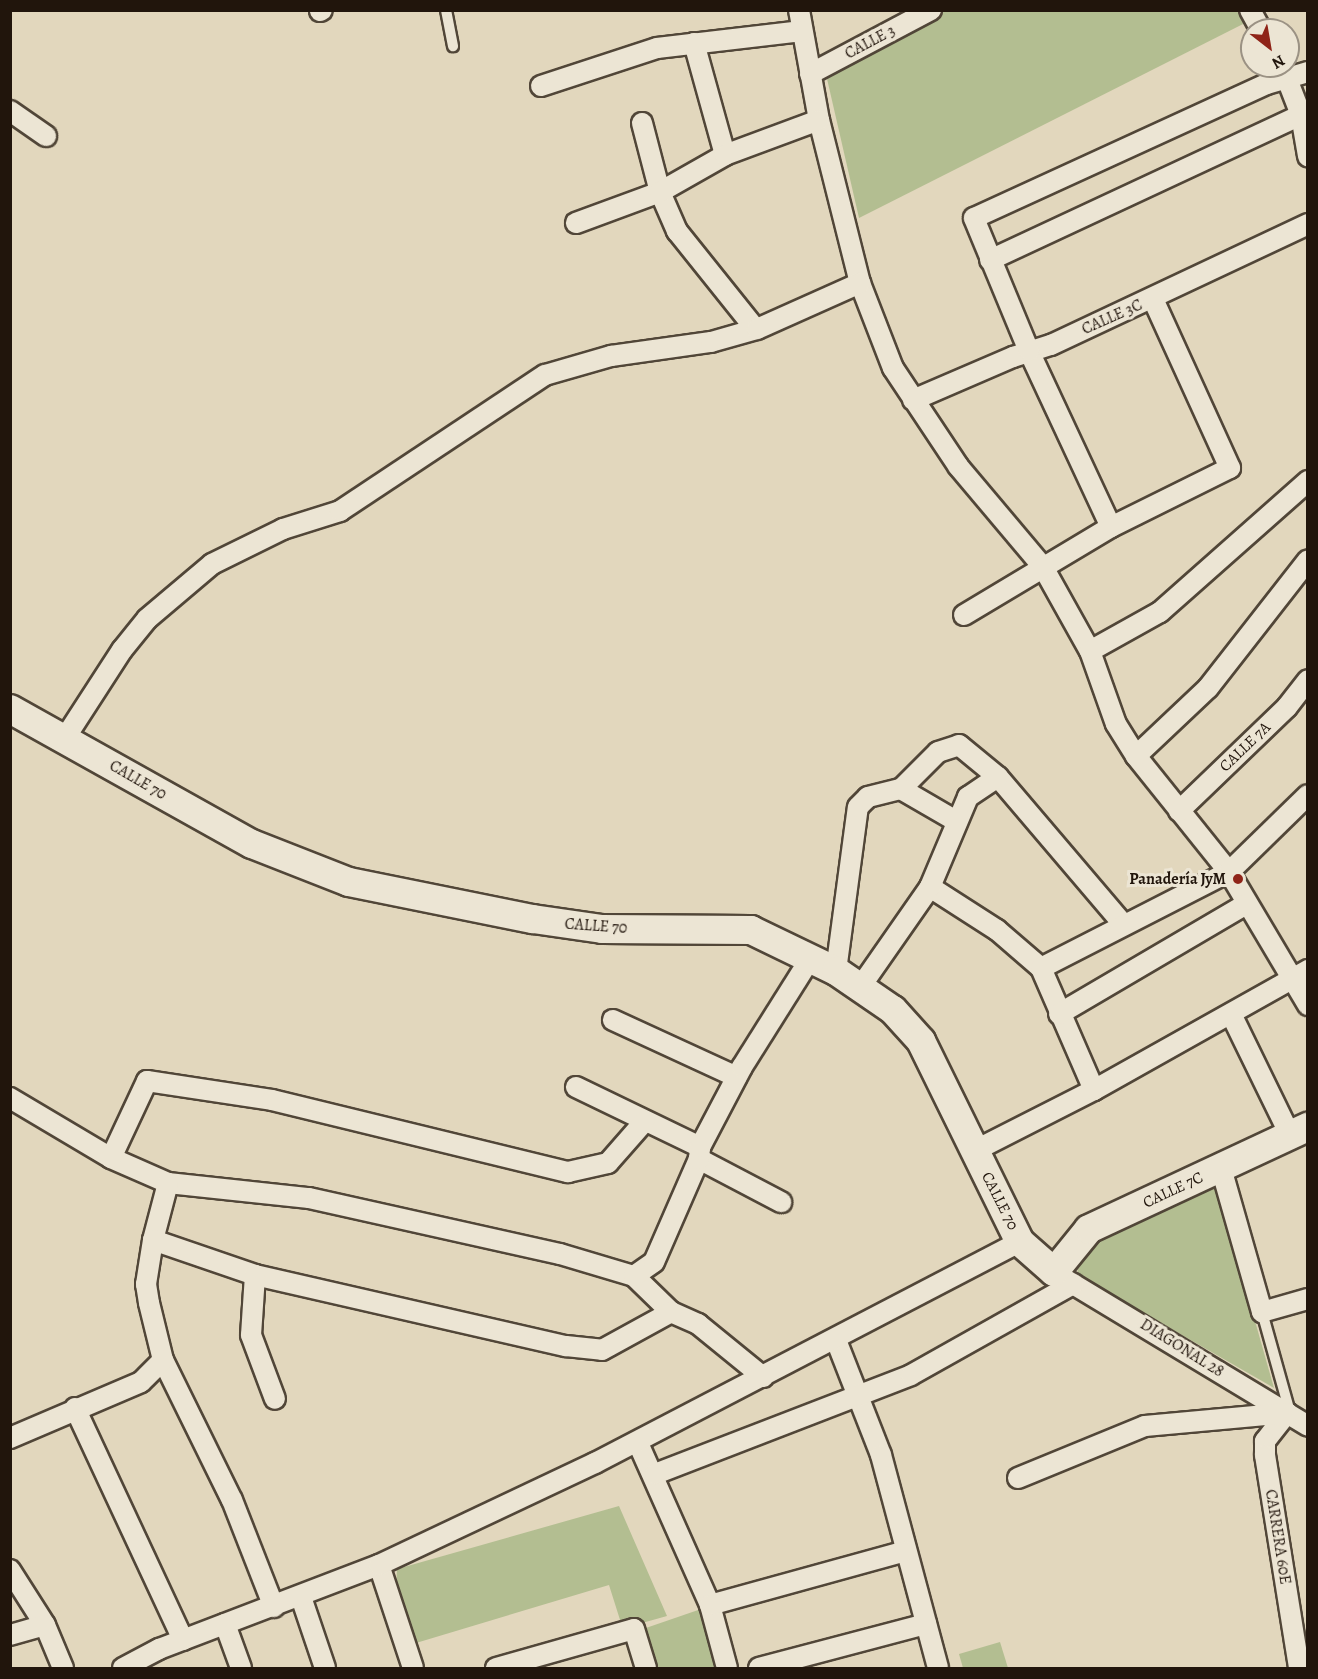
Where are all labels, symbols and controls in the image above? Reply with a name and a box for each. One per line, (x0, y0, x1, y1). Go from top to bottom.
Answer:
north arrow (1240, 18, 1300, 78)
street label: CALLE 3 (842, 21, 898, 63)
text: N (1268, 49, 1289, 74)
street label: CALLE 3C (1079, 295, 1145, 339)
street label: CALLE 7A (1215, 718, 1275, 776)
street label: CALLE 70 (106, 756, 170, 804)
place label: Panadería JyM (1129, 869, 1226, 889)
marker: Panadería JyM (1231, 872, 1245, 886)
street label: CALLE 70 (564, 914, 628, 938)
street label: CALLE 7C (1140, 1168, 1206, 1212)
street label: CALLE 70 (977, 1169, 1023, 1233)
street label: DIAGONAL 28 (1137, 1315, 1227, 1381)
street label: CARRERA 60E (1261, 1488, 1295, 1586)

